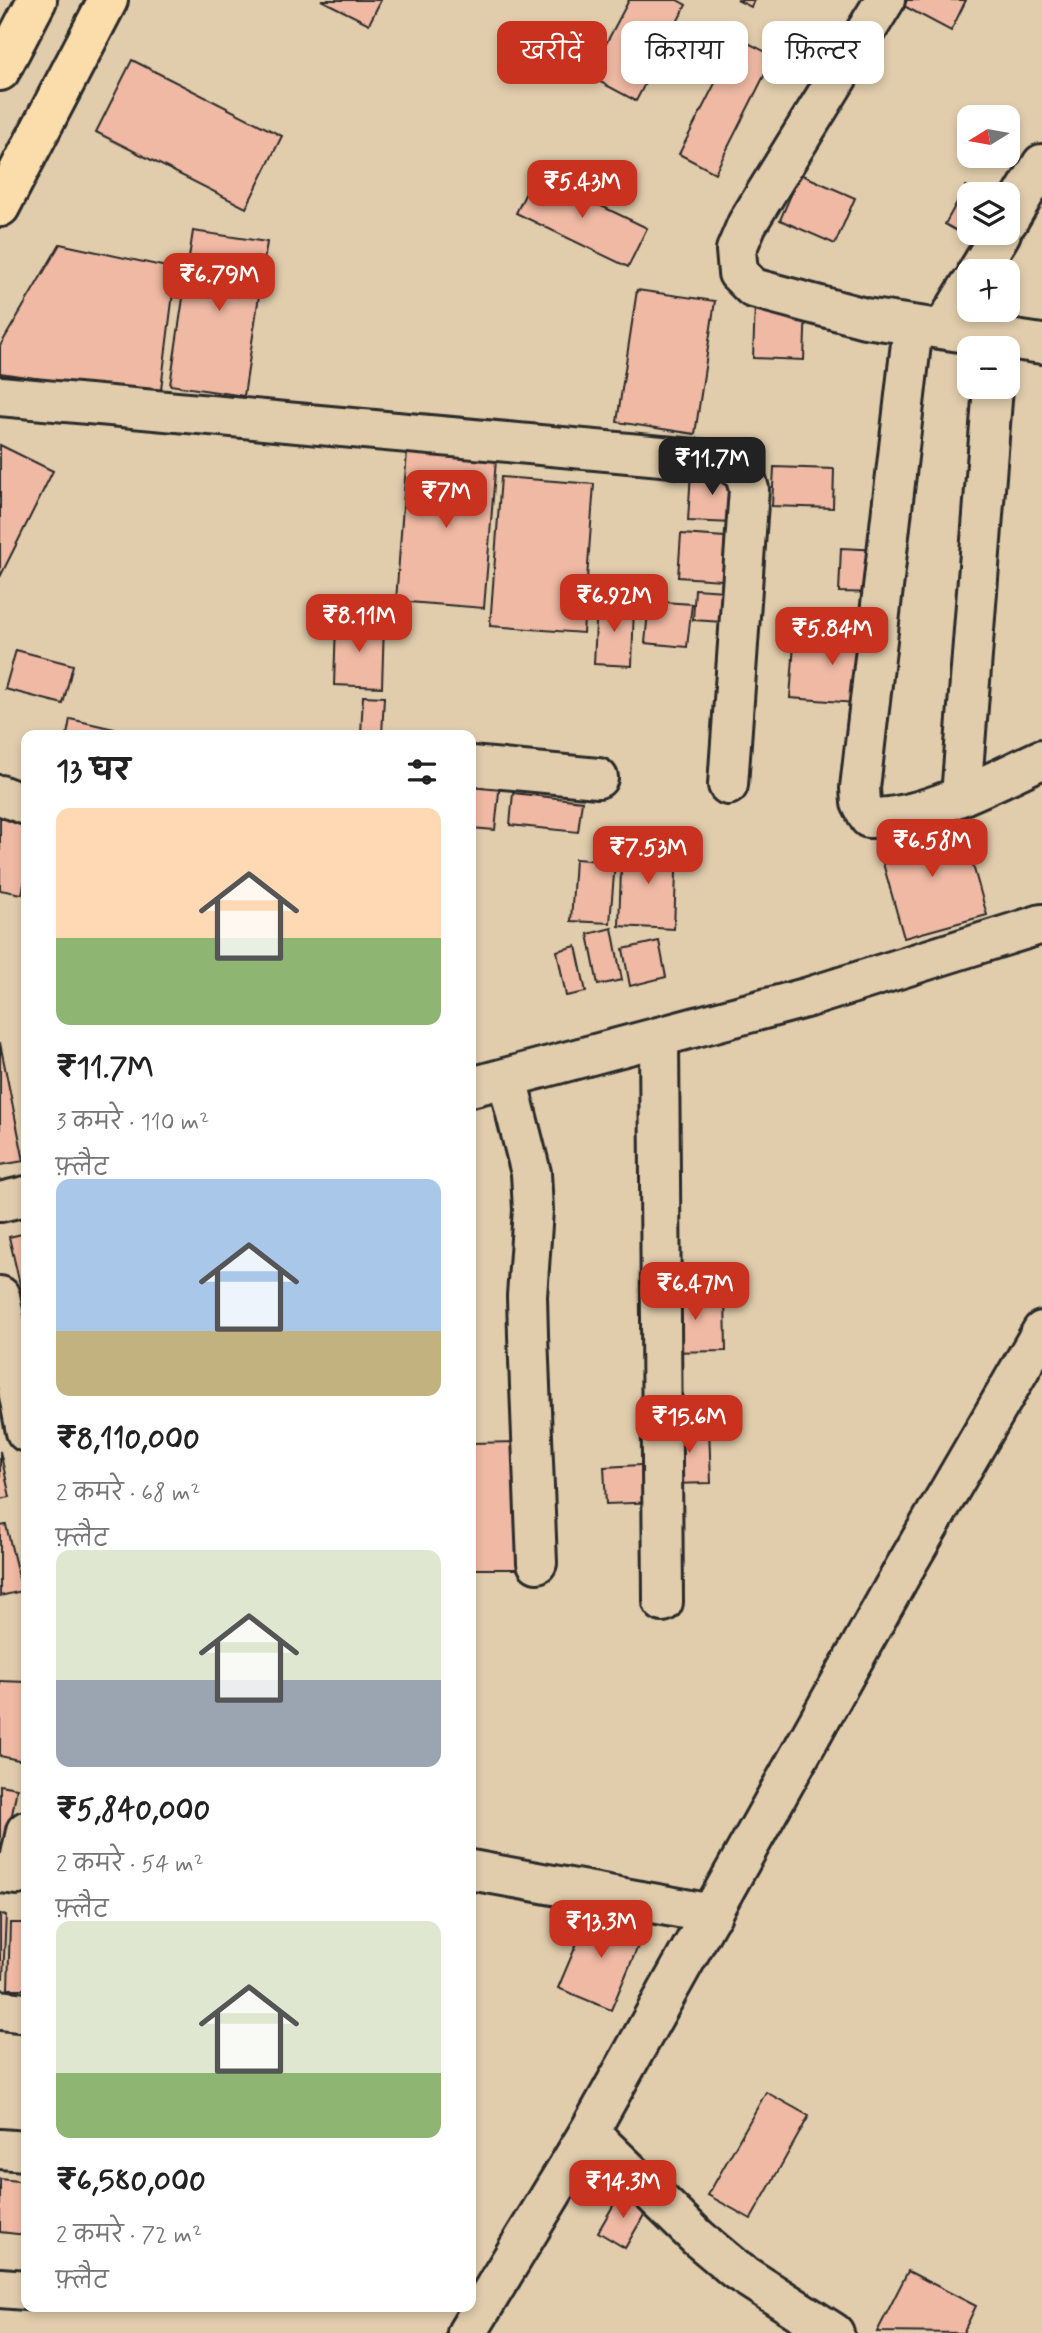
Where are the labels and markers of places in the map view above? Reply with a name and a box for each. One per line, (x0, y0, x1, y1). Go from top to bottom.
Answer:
pin: ₹5.43M (525, 160, 639, 220)
pin: ₹6.79M (162, 254, 276, 313)
pin: ₹11.7M (655, 438, 769, 497)
pin: ₹7M (412, 470, 480, 530)
pin: ₹6.92M (557, 574, 671, 634)
pin: ₹8.11M (302, 594, 416, 654)
pin: ₹5.84M (775, 608, 889, 667)
pin: ₹6.58M (875, 820, 989, 879)
pin: ₹7.53M (591, 826, 705, 886)
pin: ₹6.47M (638, 1262, 752, 1322)
pin: ₹15.6M (632, 1396, 746, 1455)
pin: ₹13.3M (544, 1900, 658, 1960)
pin: ₹14.3M (566, 2160, 680, 2220)

